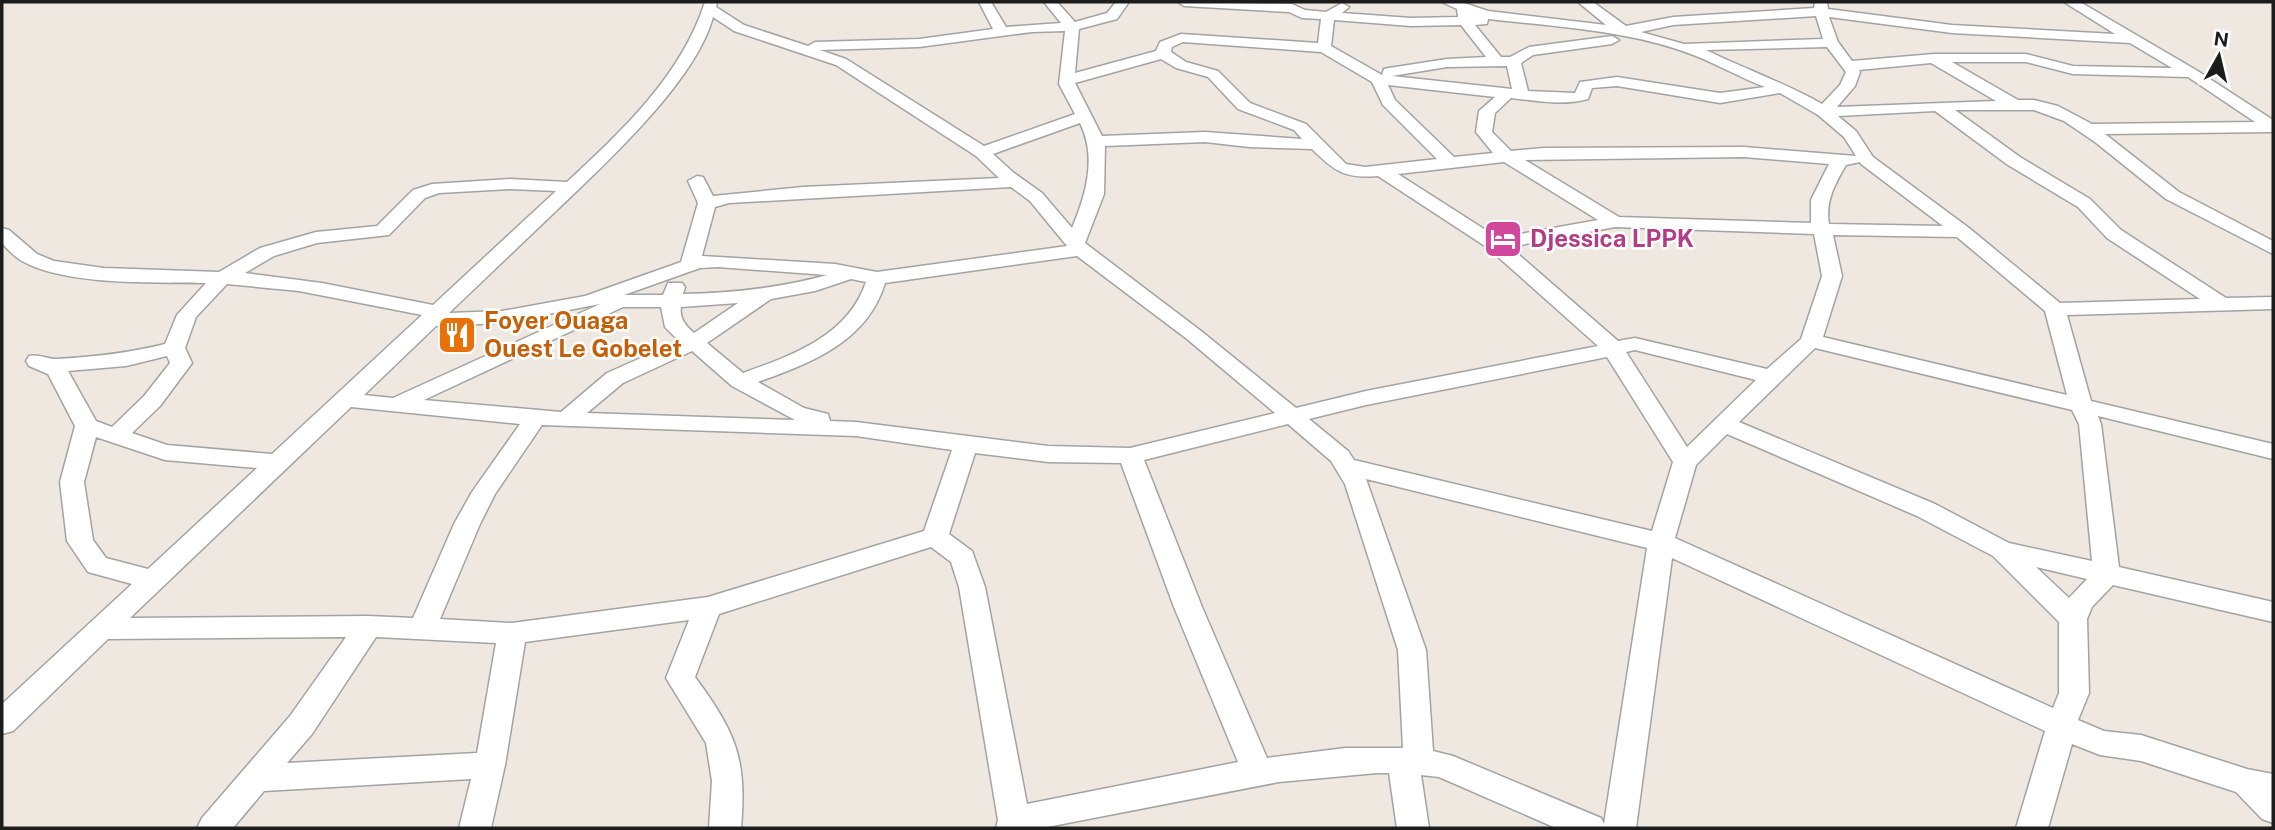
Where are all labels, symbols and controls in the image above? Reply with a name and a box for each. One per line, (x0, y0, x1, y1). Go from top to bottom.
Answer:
north arrow (2184, 21, 2254, 91)
text: N (2212, 27, 2230, 51)
hotel icon: Djessica LPPK (1482, 218, 1524, 260)
place label: Djessica LPPK (1530, 224, 1694, 252)
place label: Foyer Ouaga Ouest Le Gobelet (484, 306, 682, 362)
restaurant icon: Foyer Ouaga Ouest Le Gobelet (436, 314, 478, 356)

